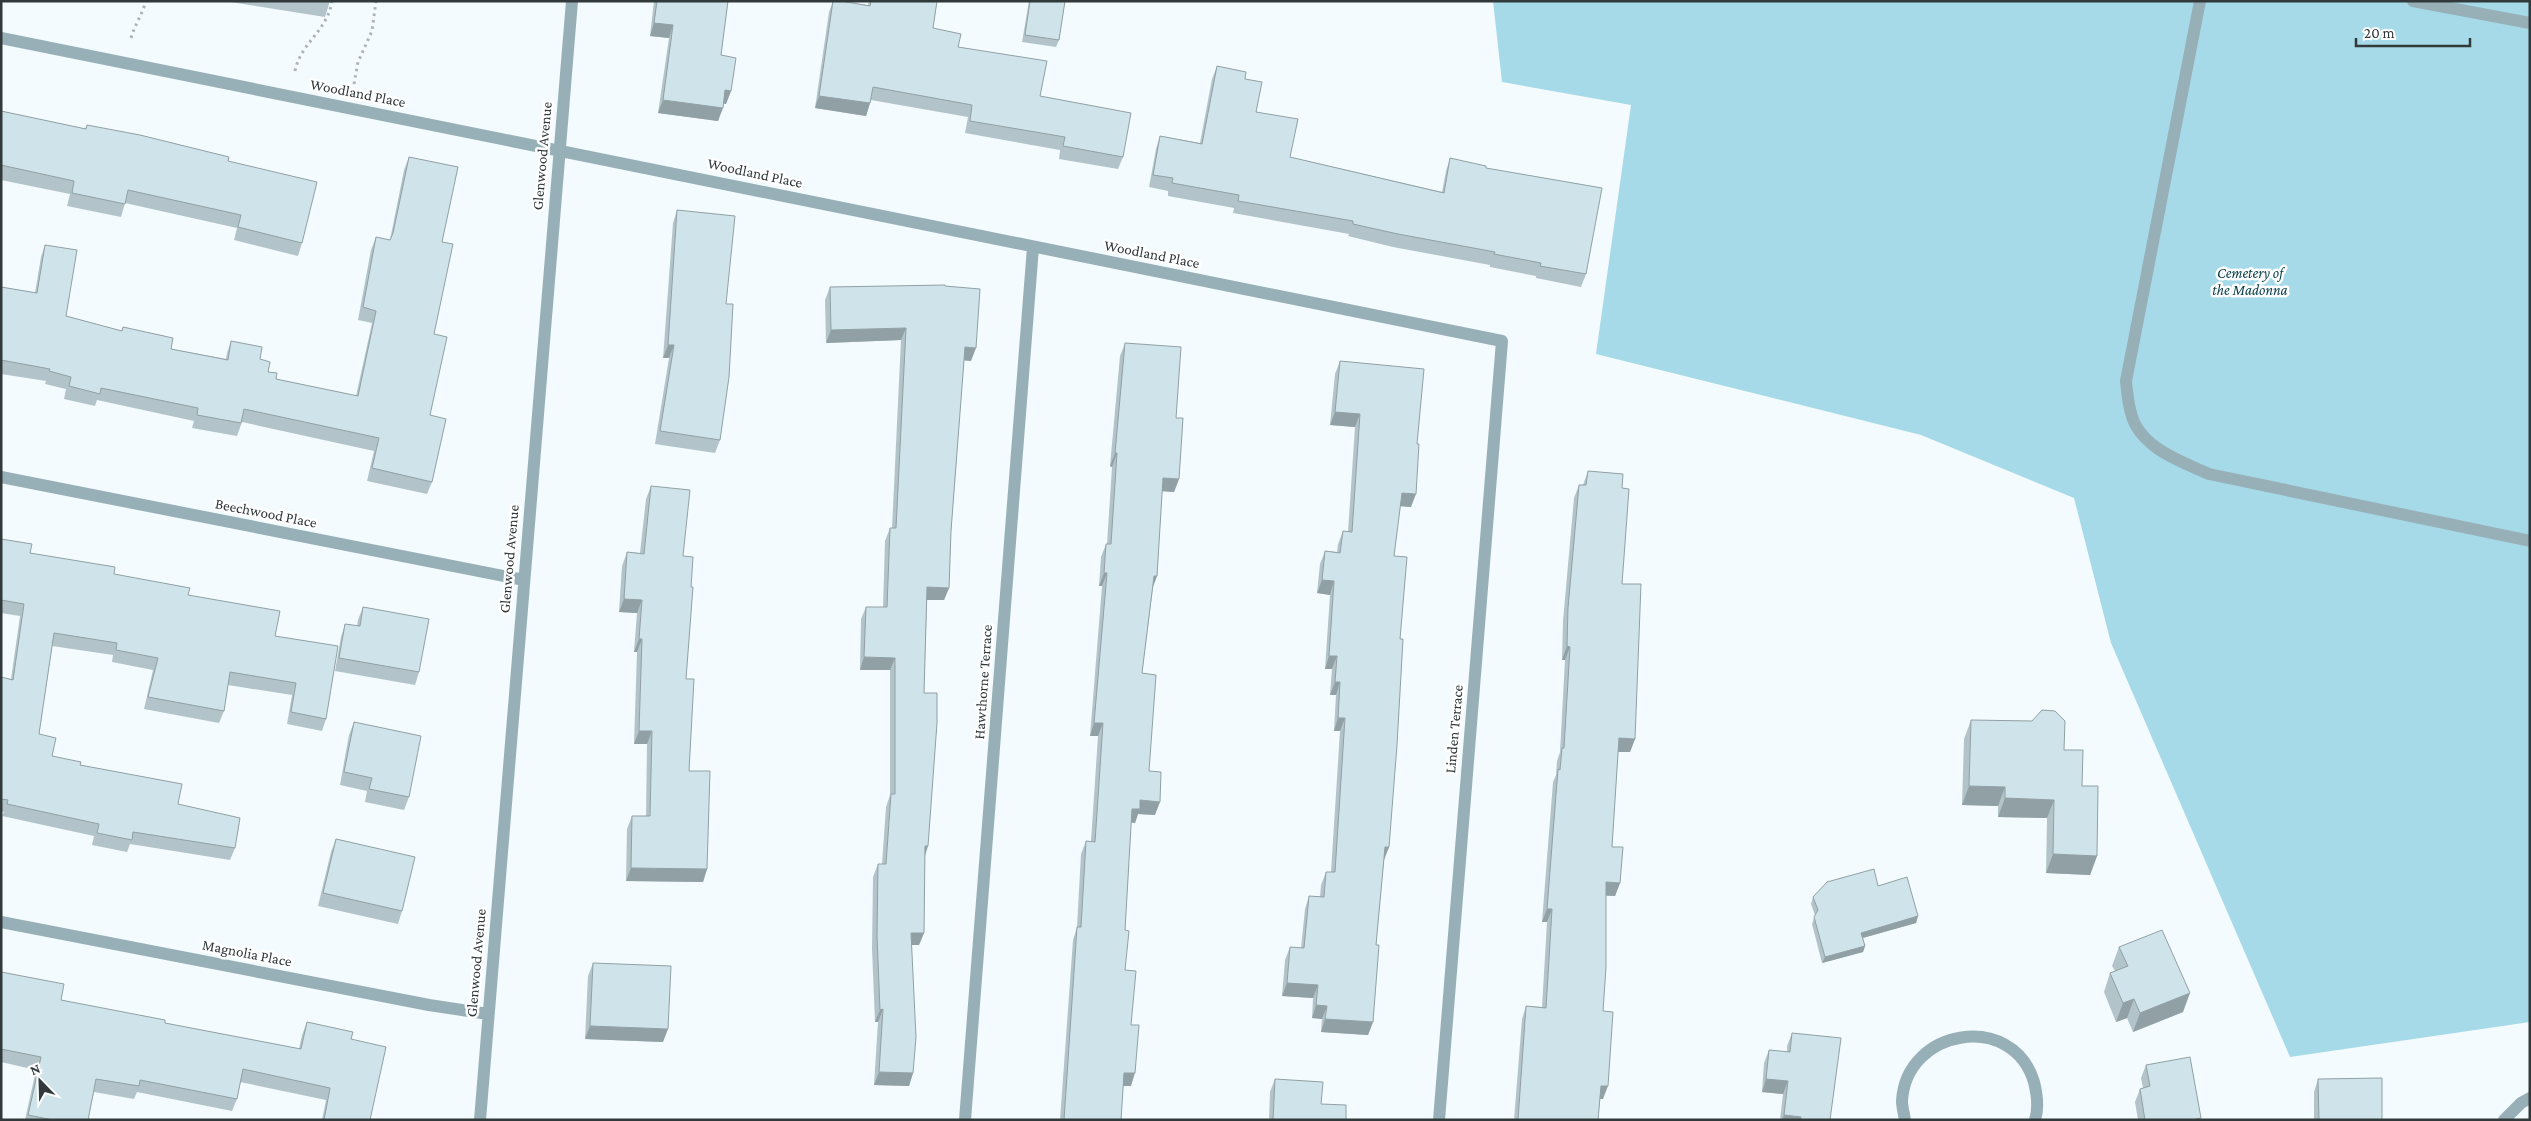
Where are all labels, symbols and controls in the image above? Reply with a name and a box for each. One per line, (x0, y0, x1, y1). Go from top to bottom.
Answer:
scale bar (2356, 15, 2470, 47)
text: 20 m (2364, 25, 2395, 41)
street label: Woodland Place (309, 76, 407, 110)
street label: Glenwood Avenue (529, 101, 555, 211)
street label: Woodland Place (706, 155, 804, 191)
street label: Woodland Place (1103, 237, 1201, 271)
park label: Cemetery of the Madonna (2212, 265, 2288, 298)
street label: Beechwood Place (214, 495, 319, 531)
street label: Glenwood Avenue (496, 504, 522, 614)
street label: Hawthorne Terrace (971, 624, 995, 740)
street label: Linden Terrace (1442, 684, 1466, 774)
street label: Glenwood Avenue (463, 908, 489, 1018)
street label: Magnolia Place (201, 936, 294, 971)
north arrow (15, 1056, 65, 1106)
text: N (27, 1060, 43, 1078)

